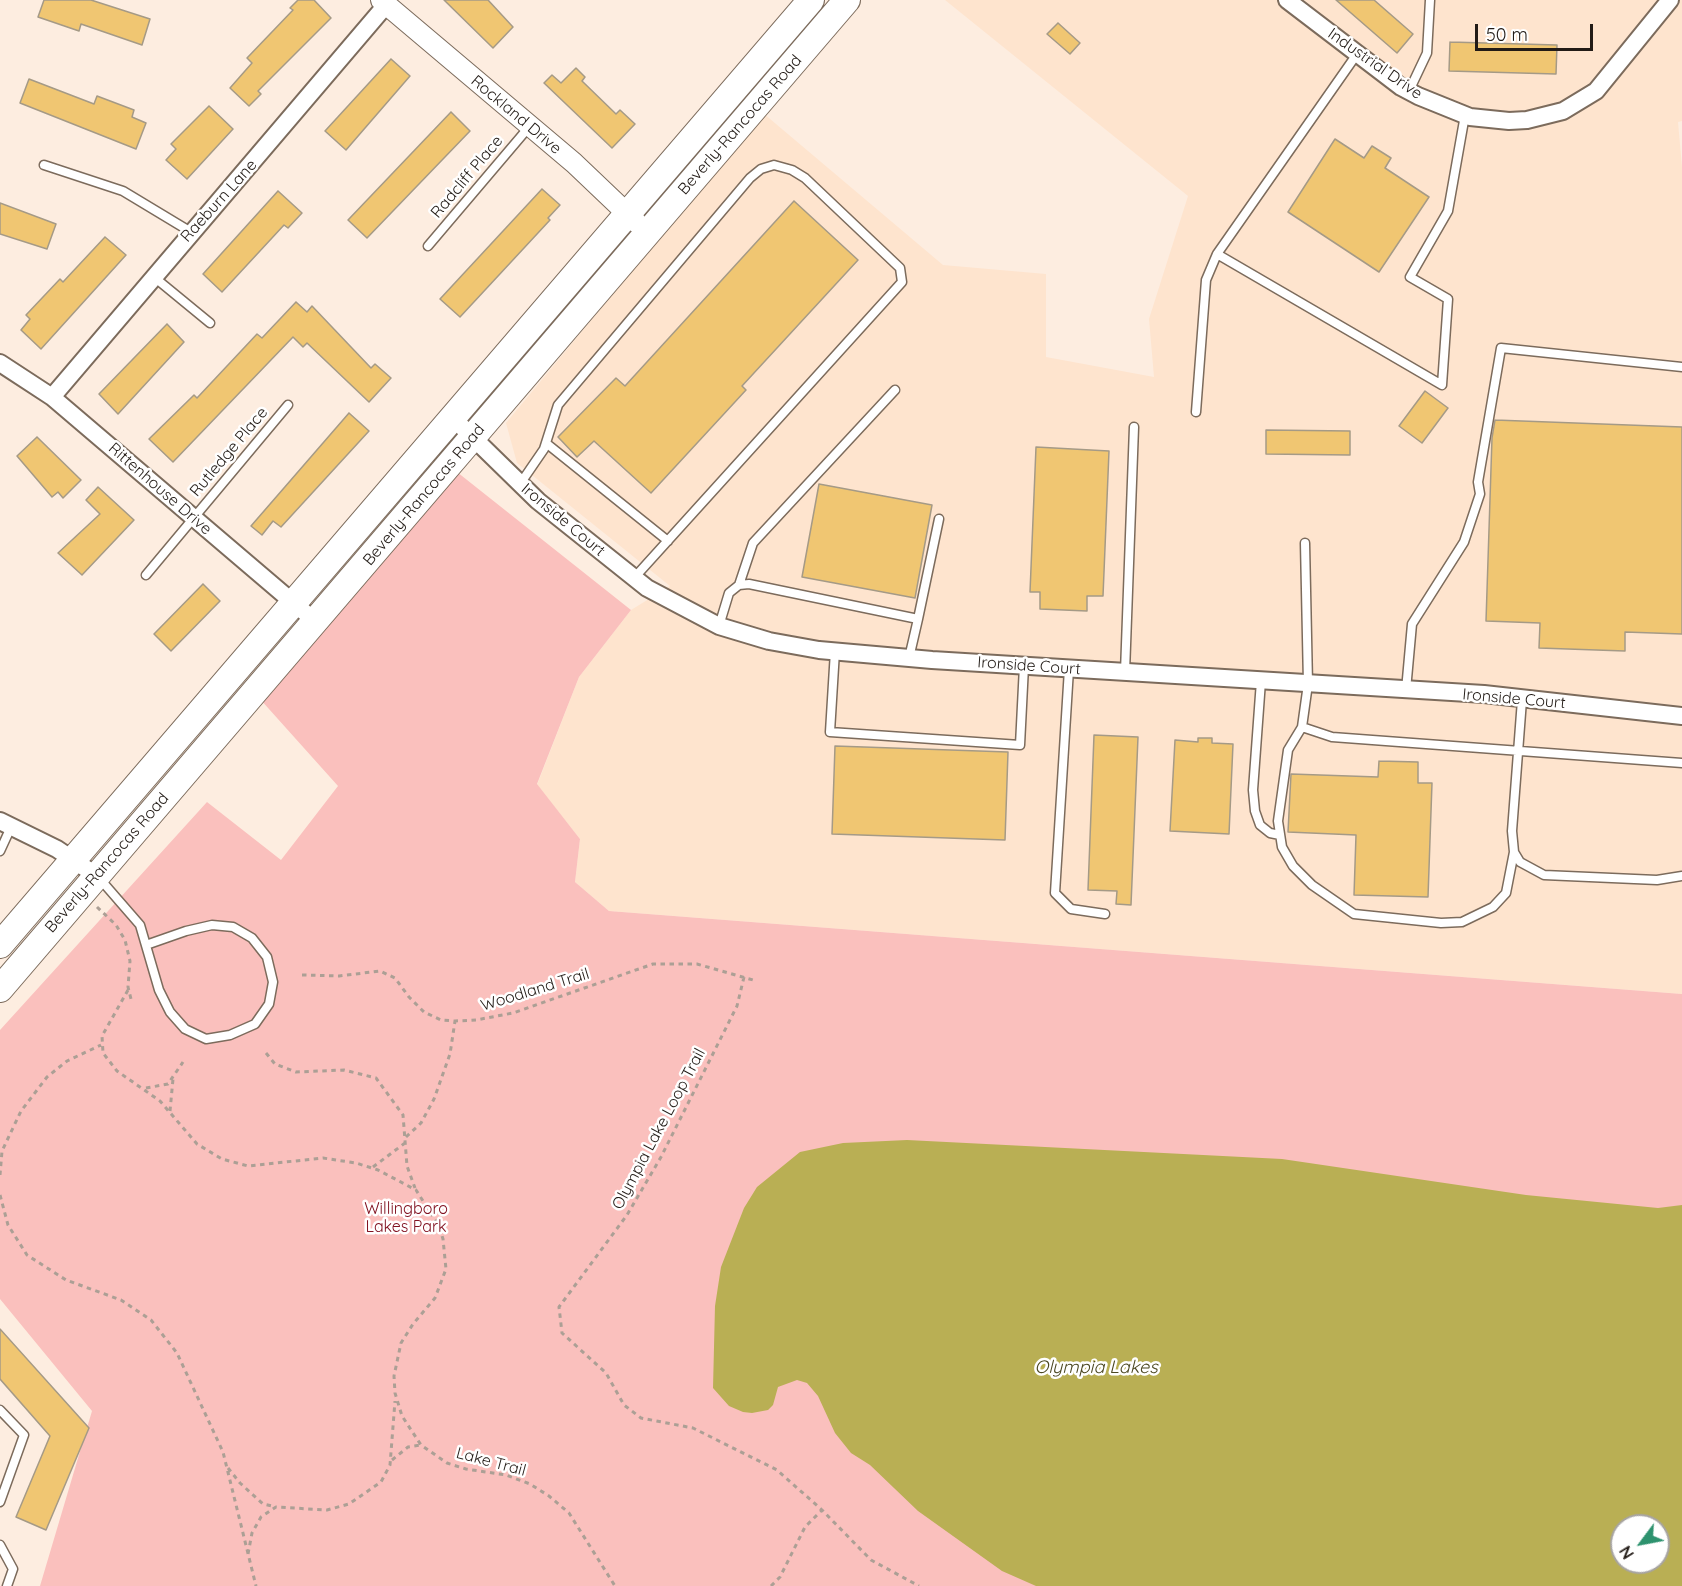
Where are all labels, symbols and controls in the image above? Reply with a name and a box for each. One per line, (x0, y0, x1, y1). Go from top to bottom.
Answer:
scale bar (1478, 12, 1596, 50)
text: 50 m (1486, 23, 1528, 46)
street label: Industrial Drive (1324, 24, 1426, 104)
street label: Beverly-Rancocas Road (674, 51, 806, 199)
street label: Rockland Drive (467, 72, 565, 158)
street label: Radcliff Place (427, 132, 507, 222)
street label: Raeburn Lane (177, 156, 261, 246)
street label: Rutledge Place (186, 403, 272, 501)
street label: Beverly-Rancocas Road (359, 420, 489, 570)
street label: Rittenhouse Drive (104, 439, 216, 539)
street label: Ironside Court (517, 479, 609, 561)
street label: Ironside Court (977, 653, 1081, 679)
street label: Ironside Court (1462, 685, 1566, 713)
street label: Beverly-Rancocas Road (41, 789, 173, 937)
street label: Woodland Trail (478, 964, 592, 1016)
street label: Olympia Lake Loop Trail (608, 1045, 710, 1213)
park label: Willingboro Lakes Park (364, 1199, 448, 1237)
water label: Olympia Lakes (1034, 1357, 1158, 1379)
street label: Lake Trail (454, 1444, 528, 1480)
north arrow (1610, 1514, 1670, 1574)
text: N (1615, 1542, 1638, 1563)

